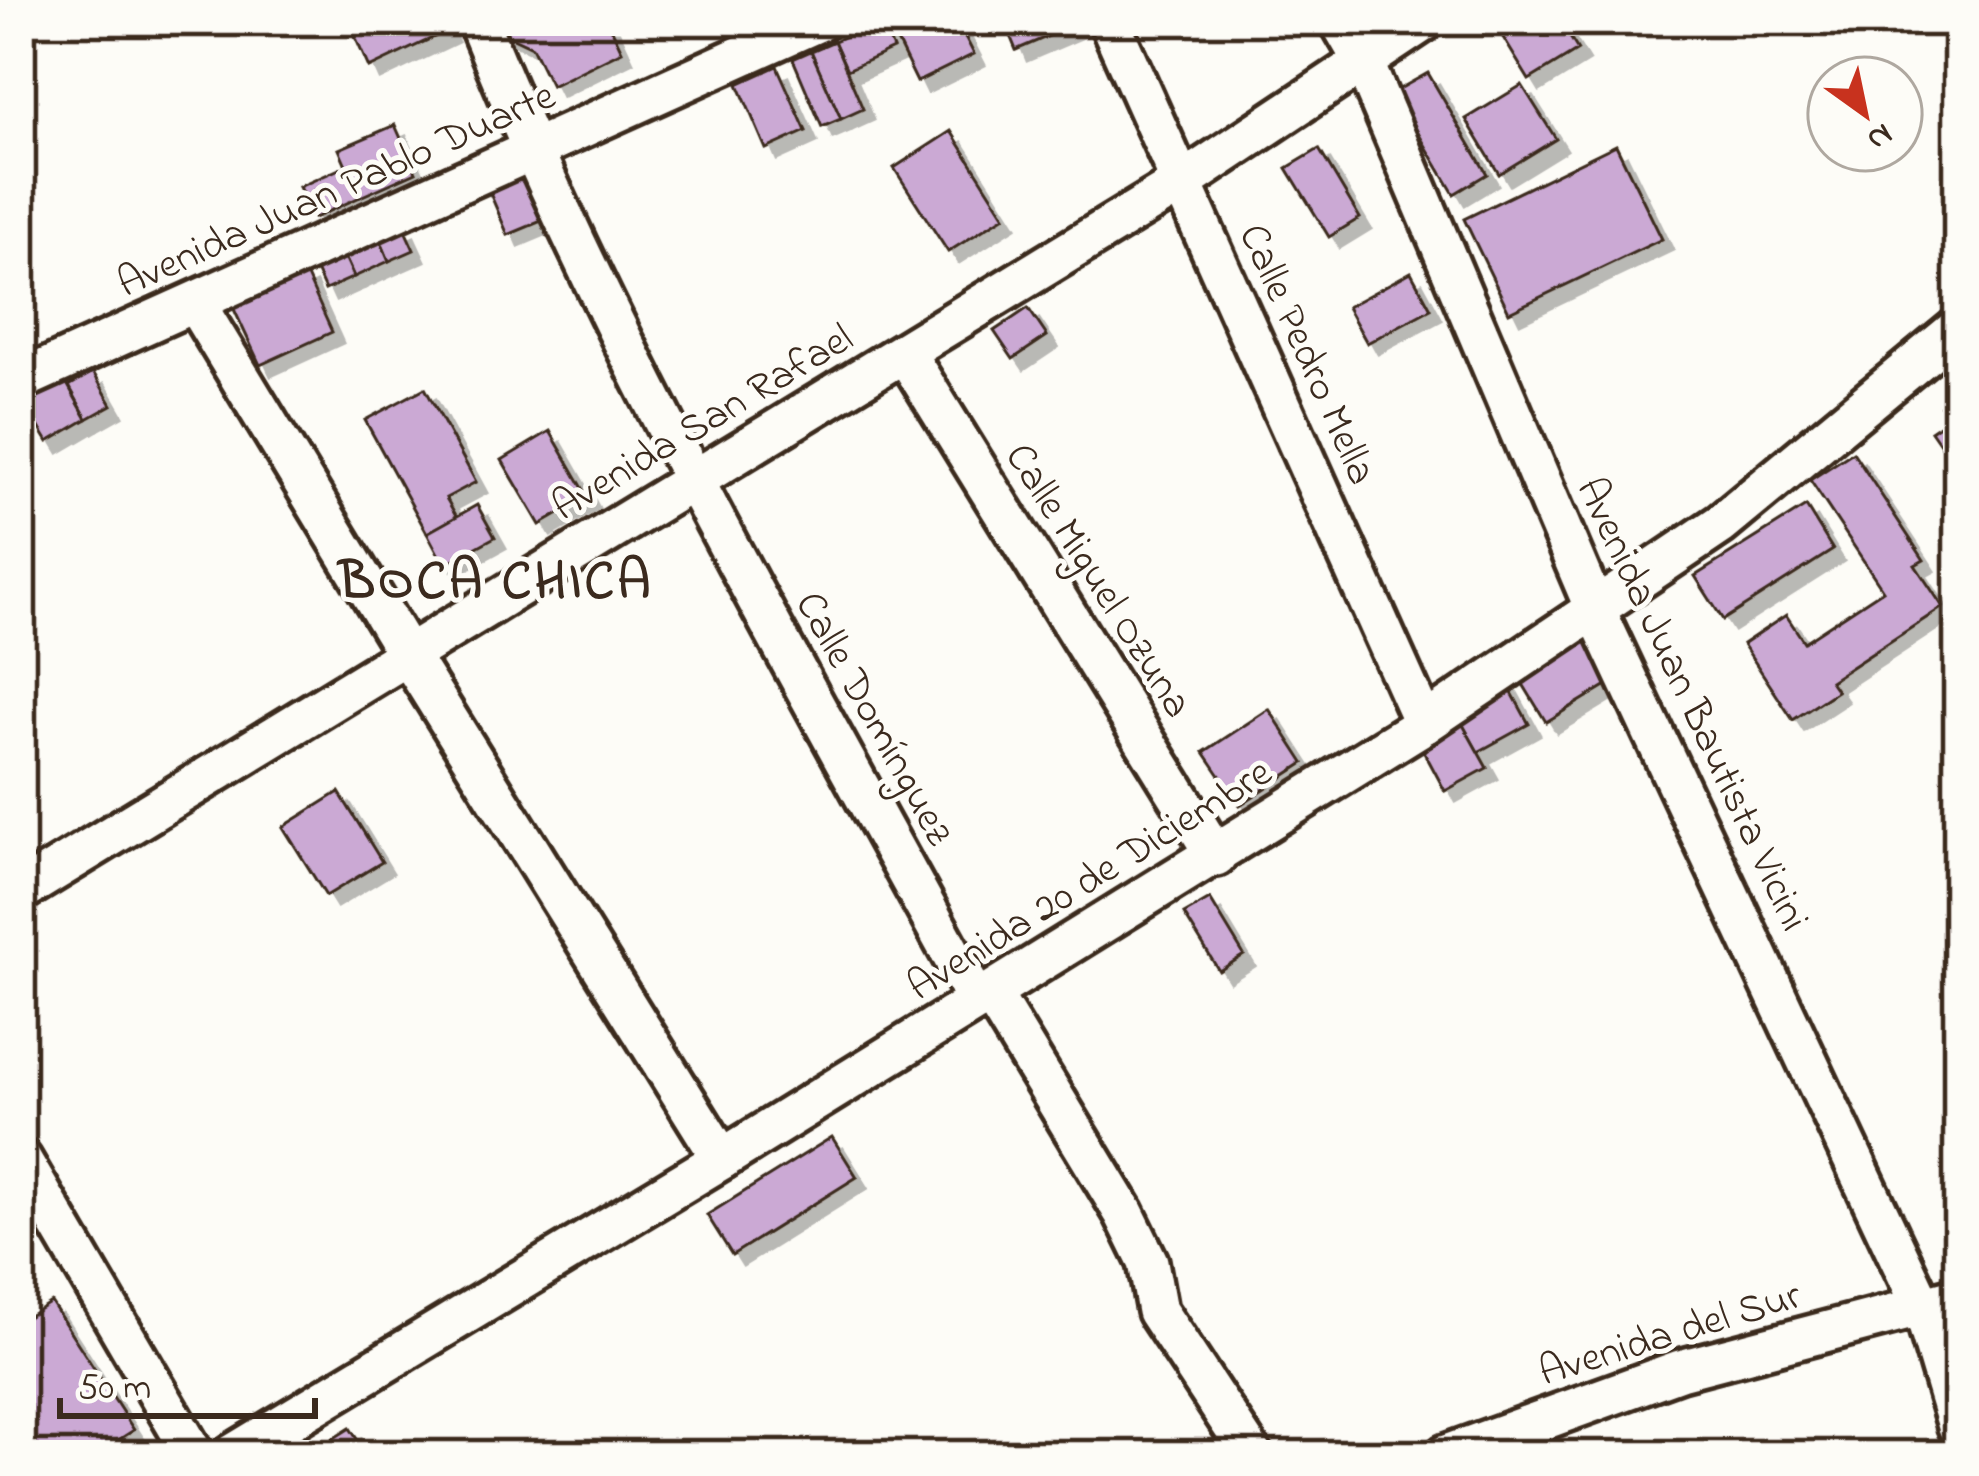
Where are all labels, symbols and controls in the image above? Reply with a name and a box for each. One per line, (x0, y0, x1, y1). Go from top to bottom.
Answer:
north arrow (1805, 54, 1925, 174)
street label: Avenida Juan Pablo Duarte (108, 67, 566, 315)
text: N (1857, 110, 1902, 162)
street label: Calle Pedro Mella (1221, 215, 1391, 495)
street label: Avenida San Rafael (541, 310, 866, 538)
street label: Calle Miguel Ozuna (988, 432, 1206, 731)
street label: Avenida Juan Bautista Vicini (1559, 468, 1823, 942)
district label: BOCA CHICA (337, 545, 653, 623)
street label: Calle Domínguez (778, 581, 968, 858)
street label: Avenida 20 de Diciembre (896, 744, 1285, 1018)
street label: Avenida del Sur (1532, 1266, 1810, 1404)
scale bar (60, 1344, 315, 1418)
text: 50 m (78, 1363, 151, 1416)

